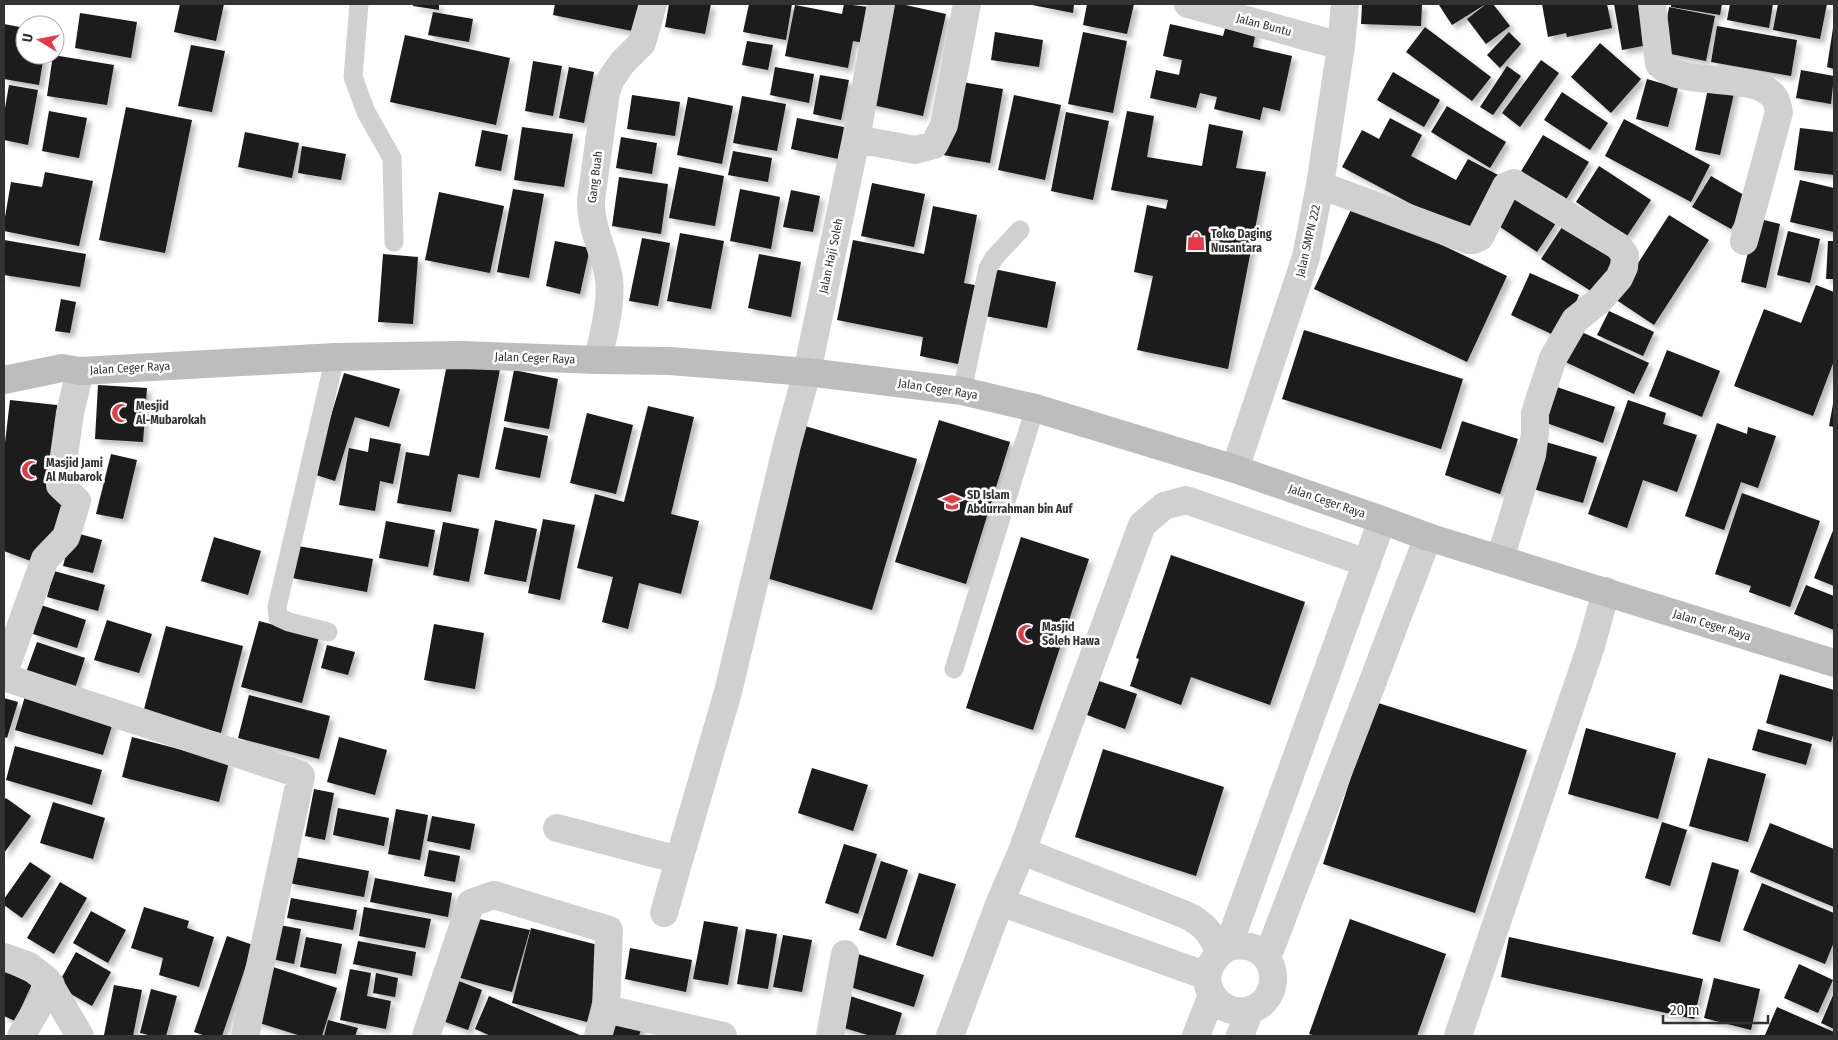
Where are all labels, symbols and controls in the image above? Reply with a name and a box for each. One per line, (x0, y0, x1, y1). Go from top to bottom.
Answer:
street label: Jalan Buntu (1235, 11, 1293, 39)
north arrow (15, 15, 65, 65)
text: U (19, 32, 37, 43)
street label: Gang Buah (585, 150, 605, 204)
street label: Jalan SMPN 222 (1293, 203, 1323, 279)
street label: Jalan Haji Soleh (816, 217, 846, 295)
place label: Toko Daging Nusantara (1211, 227, 1272, 255)
shop icon: Toko Daging Nusantara (1185, 230, 1207, 252)
street label: Jalan Ceger Raya (495, 350, 576, 366)
street label: Jalan Ceger Raya (89, 359, 171, 377)
street label: Jalan Ceger Raya (897, 376, 979, 402)
place label: Mesjid Al-Mubarokah (135, 399, 206, 427)
mosque icon: Mesjid Al-Mubarokah (110, 402, 132, 424)
place label: Masjid Jami Al Mubarok (45, 456, 103, 484)
mosque icon: Masjid Jami Al Mubarok (20, 459, 42, 481)
street label: Jalan Ceger Raya (1287, 481, 1367, 521)
place label: SD Islam Abdurrahman bin Auf (966, 488, 1074, 516)
school or university icon: SD Islam Abdurrahman bin Auf (941, 491, 963, 513)
street label: Jalan Ceger Raya (1671, 607, 1753, 643)
place label: Masjid Soleh Hawa (1042, 620, 1100, 648)
mosque icon: Masjid Soleh Hawa (1016, 623, 1038, 645)
scale bar (1663, 992, 1768, 1024)
text: 20 m (1670, 1001, 1700, 1019)

